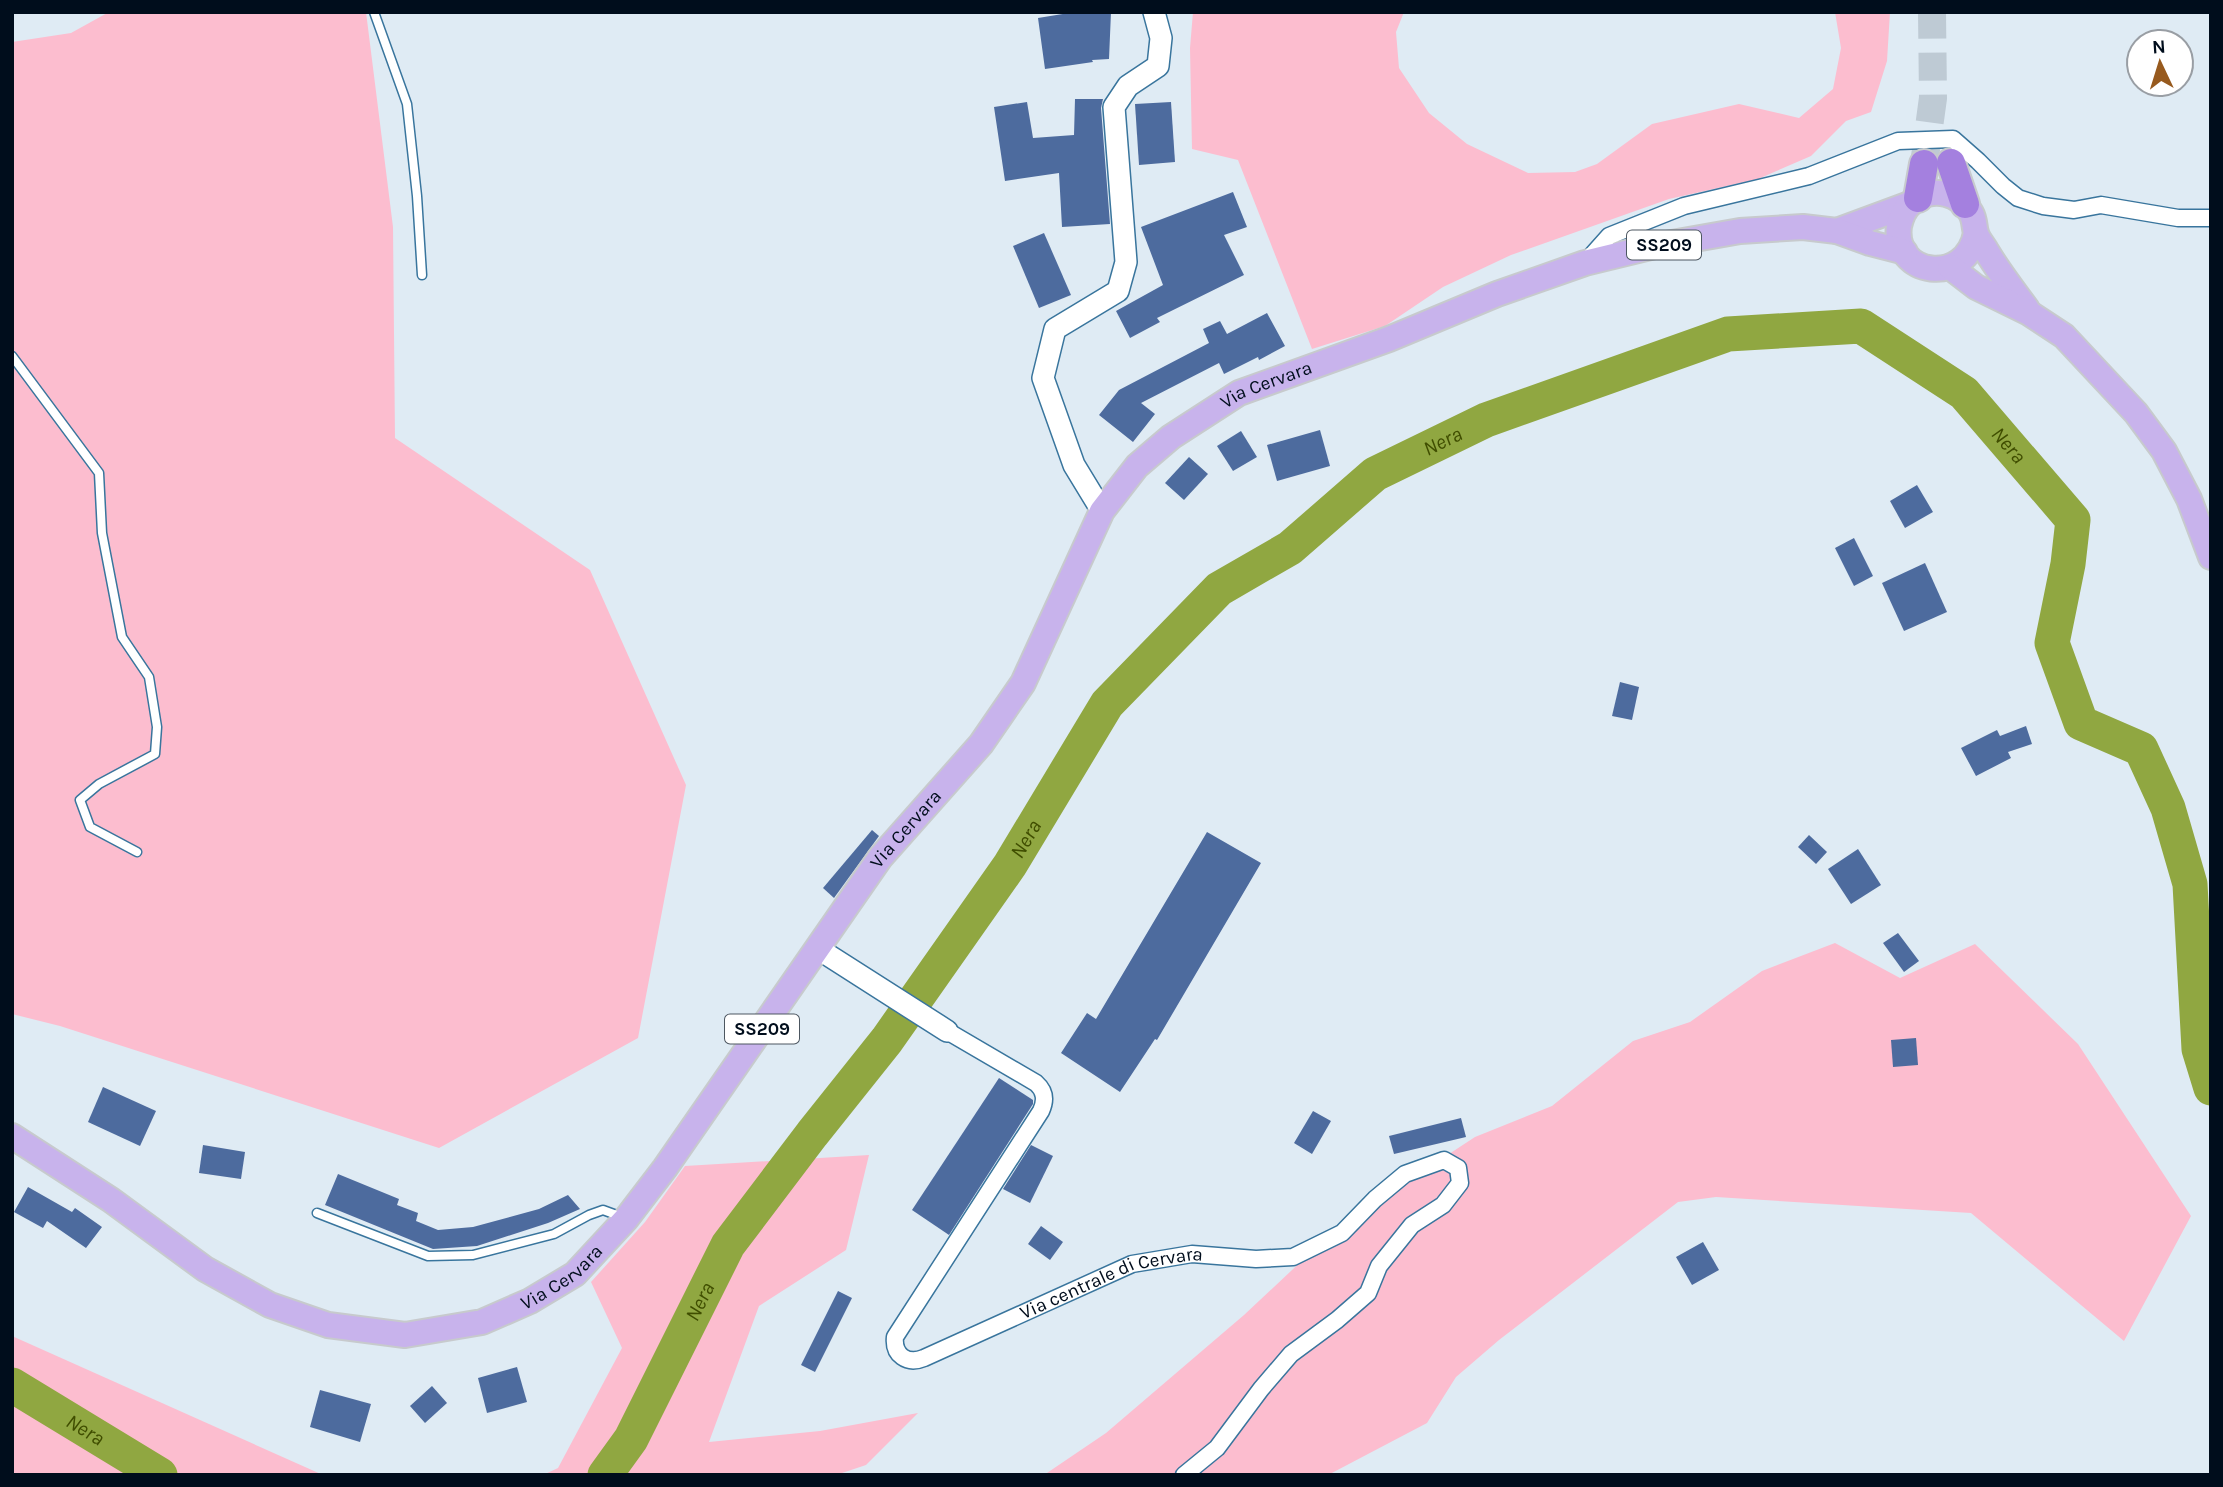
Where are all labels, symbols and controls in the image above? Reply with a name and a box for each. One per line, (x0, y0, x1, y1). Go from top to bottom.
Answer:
north arrow (2125, 28, 2195, 98)
text: N (2151, 36, 2166, 58)
road number: SS209 (1627, 230, 1701, 260)
street label: Via Cervara (1216, 357, 1315, 413)
water label: Nera (1419, 421, 1466, 461)
water label: Nera (1987, 422, 2031, 468)
street label: Via Cervara (865, 785, 946, 872)
water label: Nera (1005, 815, 1046, 863)
road number: SS209 (725, 1014, 799, 1044)
street label: Via Cervara (518, 1240, 607, 1315)
street label: Via centrale di Cervara (1017, 1243, 1204, 1324)
water label: Nera (680, 1278, 719, 1325)
water label: Nera (62, 1409, 109, 1450)

